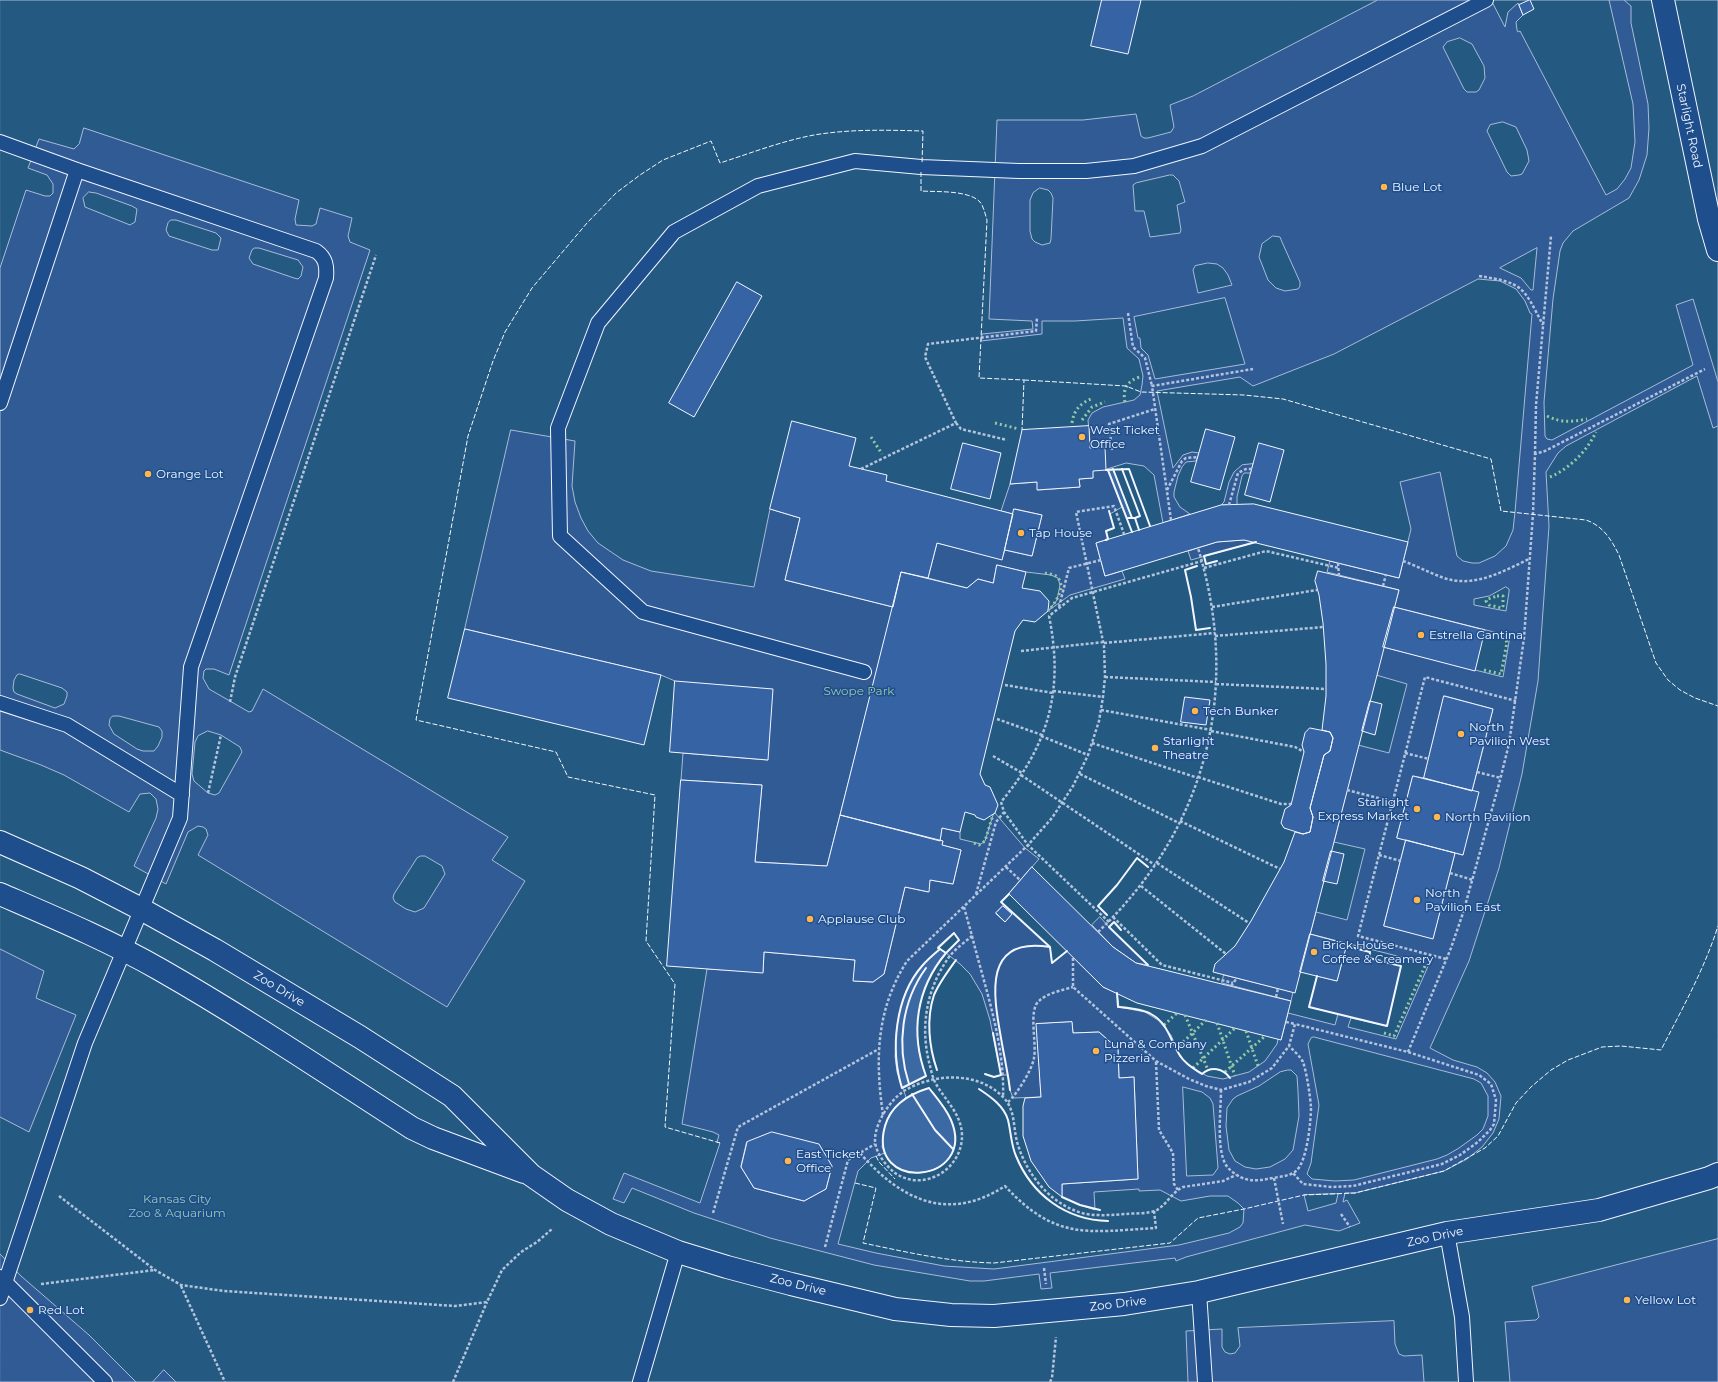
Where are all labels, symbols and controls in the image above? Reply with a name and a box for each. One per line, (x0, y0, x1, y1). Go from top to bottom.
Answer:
street label: Starlight Road (1673, 82, 1705, 170)
place label: Blue Lot (1392, 180, 1442, 194)
marker: Blue Lot (1379, 182, 1389, 192)
place label: West Ticket Office (1090, 423, 1160, 451)
marker: West Ticket Office (1077, 432, 1087, 442)
place label: Orange Lot (156, 467, 224, 481)
marker: Orange Lot (143, 469, 153, 479)
place label: Tap House (1029, 526, 1092, 540)
marker: Tap House (1016, 528, 1026, 538)
place label: Estrella Cantina (1429, 628, 1523, 642)
marker: Estrella Cantina (1416, 630, 1426, 640)
park label: Swope Park (823, 684, 895, 698)
place label: Tech Bunker (1203, 704, 1279, 718)
marker: Tech Bunker (1190, 706, 1200, 716)
place label: North Pavilion West (1469, 720, 1550, 748)
marker: North Pavilion West (1456, 729, 1466, 739)
place label: Starlight Theatre (1163, 734, 1214, 762)
marker: Starlight Theatre (1150, 743, 1160, 753)
place label: Starlight Express Market (1318, 795, 1409, 823)
marker: Starlight Express Market (1412, 804, 1422, 814)
place label: North Pavilion (1445, 810, 1531, 824)
marker: North Pavilion (1432, 812, 1442, 822)
place label: North Pavilion East (1425, 886, 1501, 914)
marker: North Pavilion East (1412, 895, 1422, 905)
place label: Applause Club (818, 912, 905, 926)
marker: Applause Club (805, 914, 815, 924)
place label: Brick House Coffee & Creamery (1322, 938, 1433, 966)
marker: Brick House Coffee & Creamery (1309, 947, 1319, 957)
street label: Zoo Drive (251, 968, 307, 1010)
place label: Luna & Company Pizzeria (1104, 1037, 1207, 1065)
marker: Luna & Company Pizzeria (1091, 1046, 1101, 1056)
place label: East Ticket Office (796, 1147, 861, 1175)
marker: East Ticket Office (783, 1156, 793, 1166)
park label: Kansas City Zoo & Aquarium (128, 1192, 226, 1220)
street label: Zoo Drive (1406, 1224, 1464, 1250)
street label: Zoo Drive (768, 1271, 828, 1299)
street label: Zoo Drive (1089, 1293, 1147, 1315)
place label: Yellow Lot (1635, 1293, 1696, 1307)
marker: Yellow Lot (1622, 1295, 1632, 1305)
place label: Red Lot (38, 1303, 85, 1317)
marker: Red Lot (25, 1305, 35, 1315)

